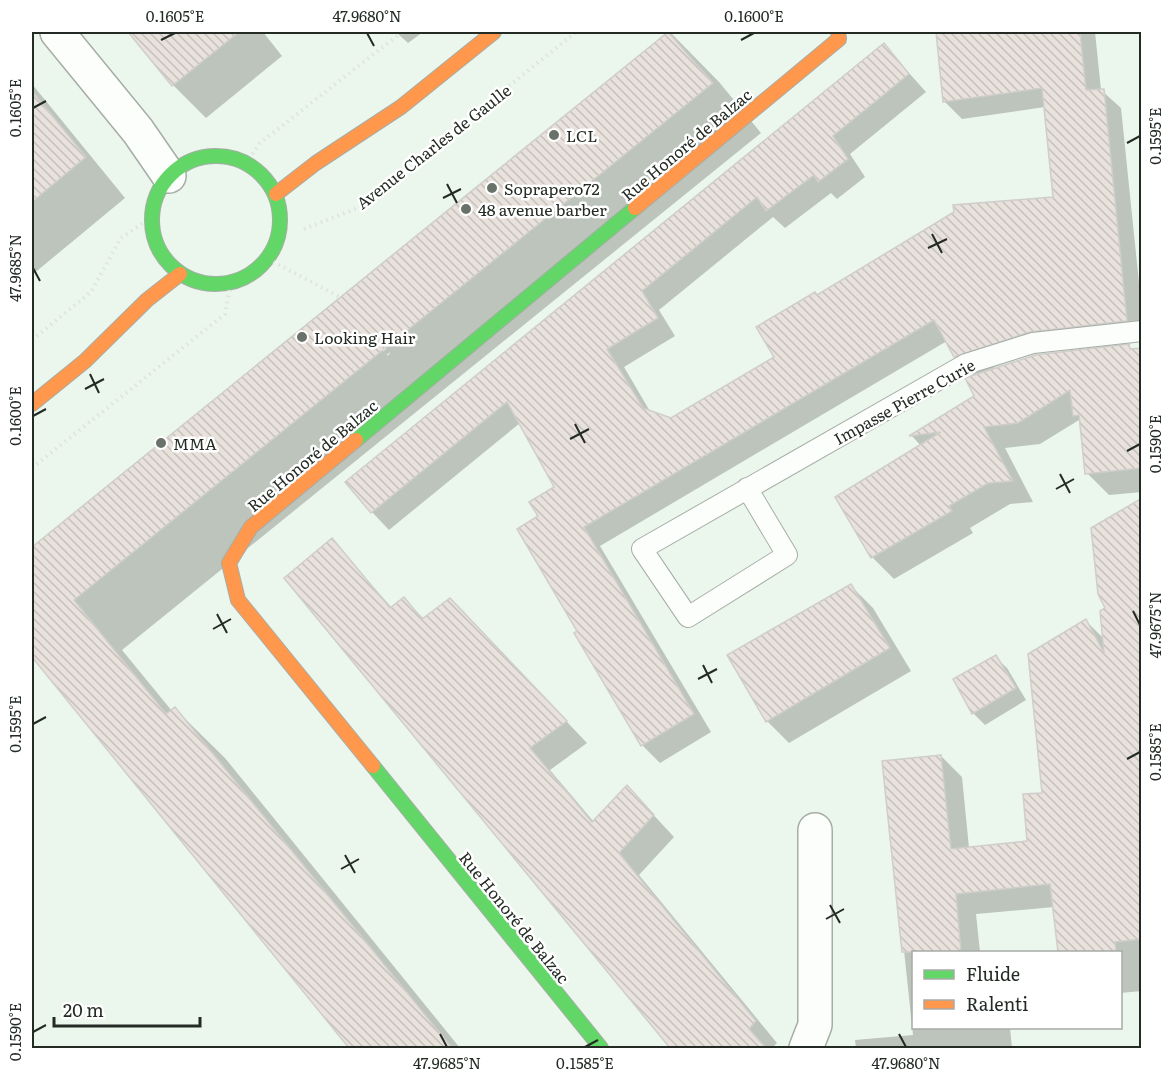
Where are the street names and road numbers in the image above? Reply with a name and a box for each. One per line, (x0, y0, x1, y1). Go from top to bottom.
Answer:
street label: Avenue Charles de Gaulle (350, 78, 516, 214)
street label: Rue Honoré de Balzac (616, 82, 756, 206)
street label: Impasse Pierre Curie (829, 352, 979, 450)
street label: Rue Honoré de Balzac (242, 393, 382, 517)
street label: Rue Honoré de Balzac (454, 846, 576, 988)

